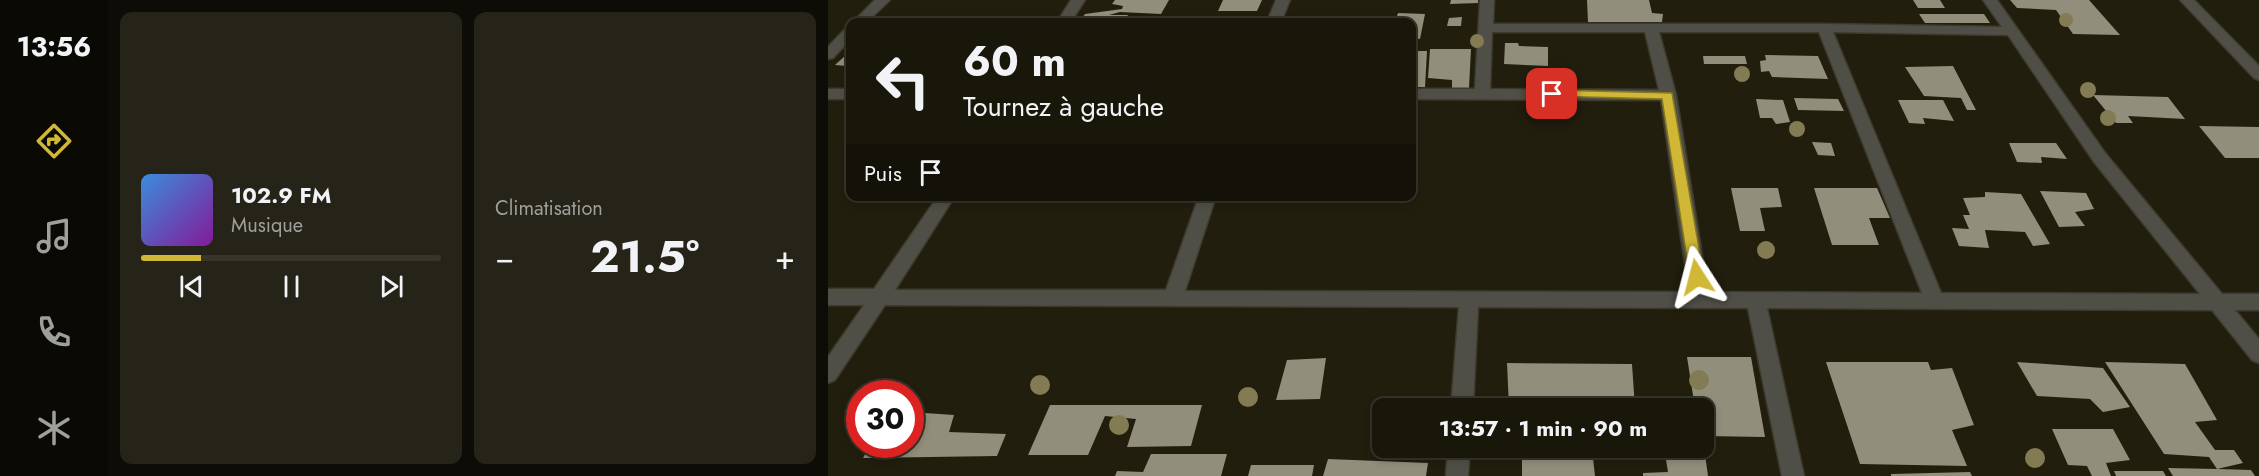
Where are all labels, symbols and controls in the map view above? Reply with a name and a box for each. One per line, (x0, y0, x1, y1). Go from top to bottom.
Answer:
text: 13:56 (17, 27, 91, 66)
text: 60 m (963, 31, 1066, 92)
icon: left (864, 42, 942, 120)
pin (1526, 68, 1577, 119)
icon: arrive (1535, 77, 1568, 110)
text: Tournez à gauche (963, 87, 1164, 126)
icon: directions (33, 120, 75, 162)
icon: arrive (914, 156, 947, 189)
text: Puis (864, 157, 902, 189)
text: 102.9 FM (231, 179, 331, 211)
text: Climatisation (495, 194, 603, 223)
text: Musique (231, 211, 303, 240)
icon: music (33, 215, 75, 257)
text: 21.5° (590, 224, 699, 289)
text: − (495, 234, 514, 281)
text: + (775, 234, 795, 281)
position arrow (1665, 245, 1729, 309)
icon: previous (175, 270, 208, 303)
icon: pause (275, 270, 308, 303)
icon: next (375, 270, 408, 303)
icon: phone (33, 311, 75, 353)
speed limit sign: 30 (846, 380, 924, 458)
icon: climate (33, 407, 75, 449)
text: 13:57 · 1 min · 90 m (1439, 412, 1647, 444)

